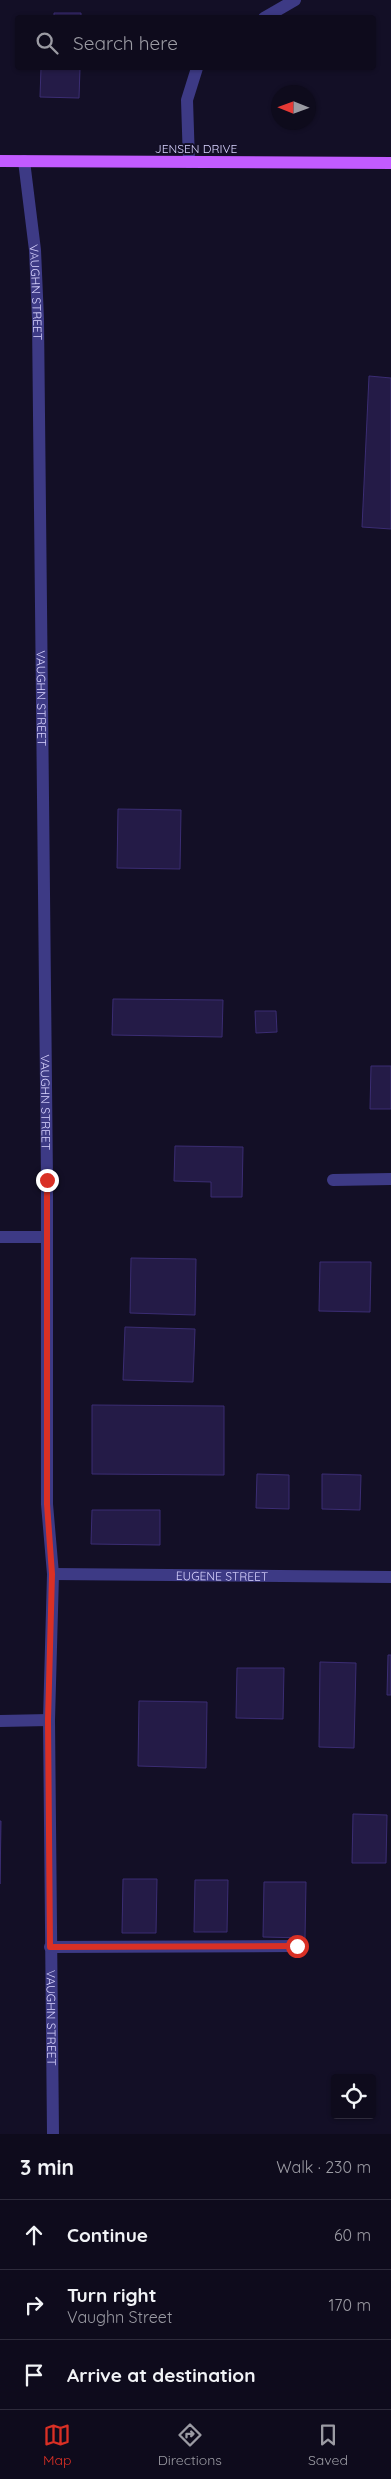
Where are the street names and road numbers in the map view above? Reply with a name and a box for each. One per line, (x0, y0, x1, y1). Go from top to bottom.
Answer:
street label: JENSEN DRIVE (155, 141, 237, 156)
street label: VAUGHN STREET (27, 244, 46, 340)
street label: VAUGHN STREET (34, 650, 50, 746)
street label: VAUGHN STREET (38, 1054, 54, 1150)
street label: EUGENE STREET (176, 1568, 268, 1583)
street label: VAUGHN STREET (44, 1970, 60, 2066)

